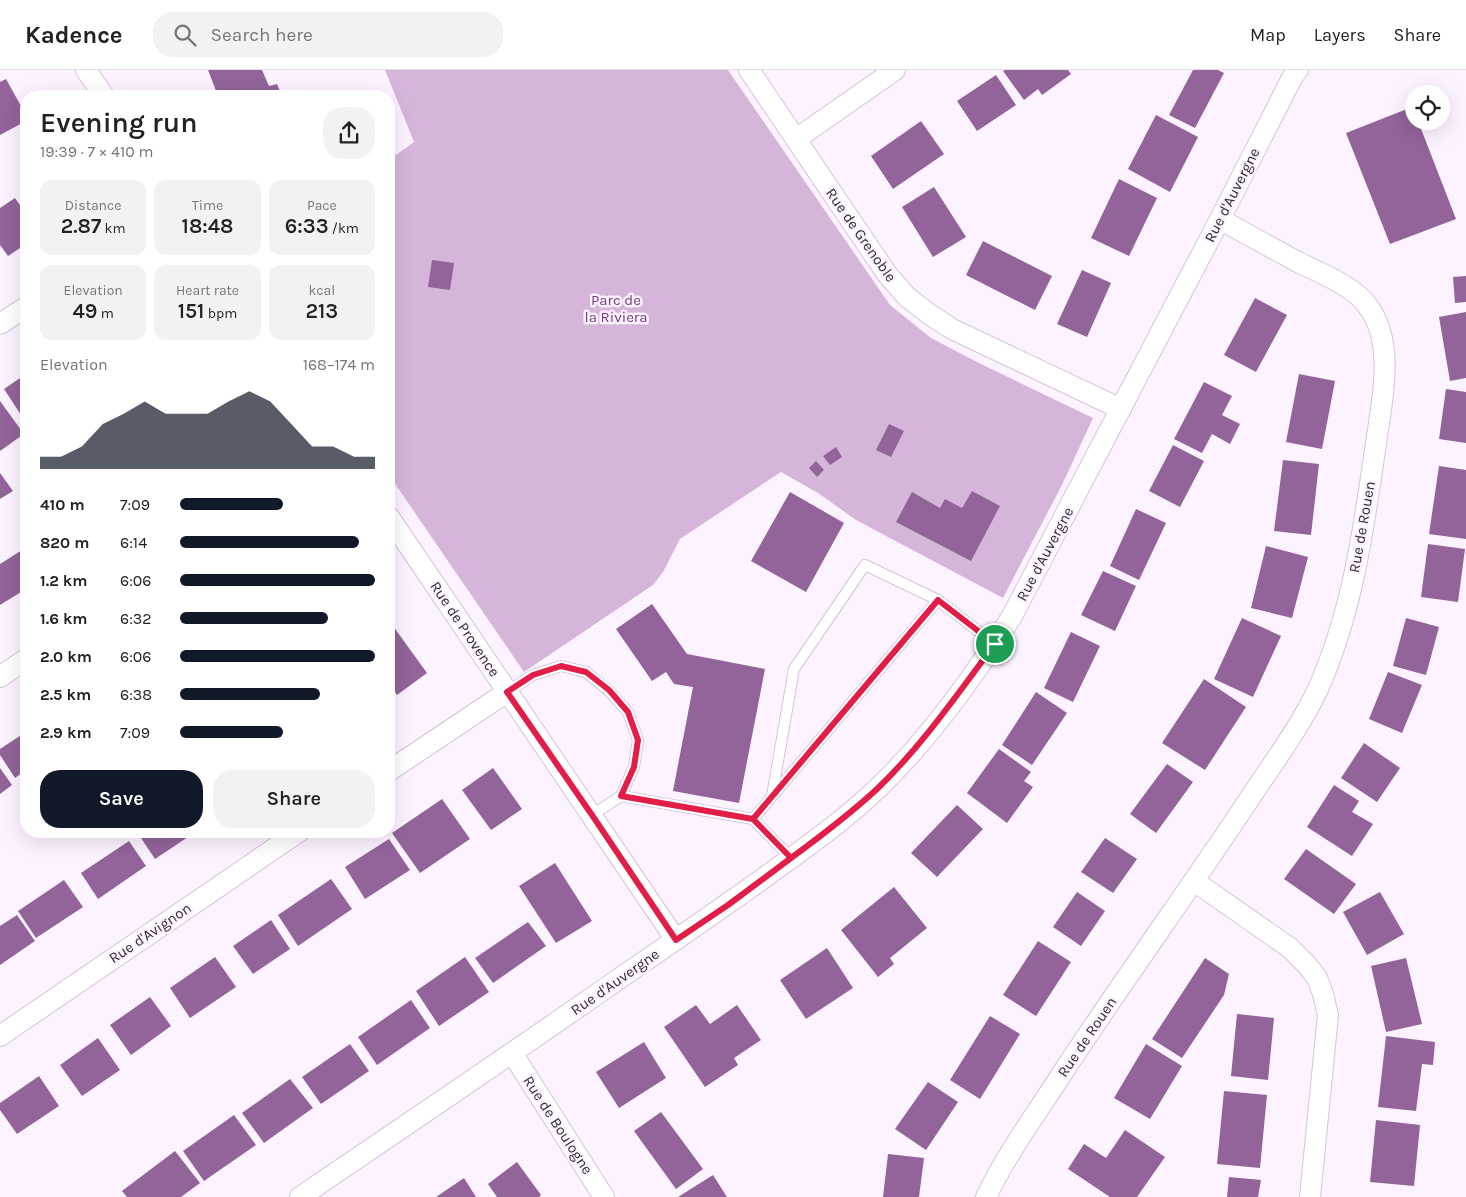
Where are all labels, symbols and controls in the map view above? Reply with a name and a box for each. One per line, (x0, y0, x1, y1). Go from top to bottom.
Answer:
search box (153, 12, 503, 57)
text: Kadence (25, 21, 123, 49)
icon: search (171, 21, 199, 49)
text: Search here (211, 24, 313, 46)
text: Map (1250, 24, 1286, 46)
text: Layers (1314, 24, 1366, 46)
text: Share (1394, 24, 1441, 46)
map controls (1405, 85, 1450, 130)
button: locate (1405, 85, 1450, 130)
text: Evening run (40, 106, 197, 139)
button: share (323, 107, 375, 159)
text: 19:39 · 7 × 410 m (40, 142, 153, 161)
street label: Rue d'Auvergne (1200, 145, 1264, 245)
street label: Rue de Grenoble (822, 185, 900, 285)
text: Distance (65, 197, 121, 214)
text: Time (192, 197, 223, 214)
text: Pace (307, 197, 337, 214)
text: 2.87 (61, 214, 101, 238)
text: 18:48 (182, 214, 233, 238)
text: 6:33 (285, 214, 329, 238)
text: km (101, 220, 126, 237)
text: /km (329, 220, 359, 237)
text: Elevation (64, 282, 123, 299)
text: Heart rate (176, 282, 239, 299)
text: kcal (308, 282, 335, 299)
park label: Parc de la Riviera (584, 291, 648, 326)
text: 49 (72, 299, 97, 323)
text: 151 (178, 299, 204, 323)
text: 213 (305, 299, 338, 323)
text: m (97, 305, 114, 322)
text: bpm (204, 305, 237, 322)
text: Elevation (40, 355, 108, 374)
text: 168–174 m (303, 355, 375, 374)
street label: Rue de Rouen (1345, 480, 1379, 574)
text: 410 m (40, 495, 85, 514)
text: 7:09 (120, 495, 150, 514)
street label: Rue d'Auvergne (1013, 504, 1077, 604)
text: 820 m (40, 533, 89, 552)
text: 6:14 (120, 533, 147, 552)
text: 1.2 km (40, 571, 88, 590)
text: 6:06 (120, 571, 152, 590)
street label: Rue de Provence (426, 578, 504, 680)
text: 1.6 km (40, 609, 88, 628)
text: 6:32 (120, 609, 152, 628)
pin (974, 623, 1016, 665)
icon: arrive (981, 630, 1009, 658)
text: 2.0 km (40, 647, 92, 666)
text: 6:06 (120, 647, 152, 666)
text: 2.5 km (40, 685, 91, 704)
text: 6:38 (120, 685, 152, 704)
text: 2.9 km (40, 723, 92, 742)
text: 7:09 (120, 723, 150, 742)
button: Save (40, 770, 203, 828)
button: Share (213, 770, 375, 828)
street label: Rue d'Avignon (105, 899, 195, 967)
street label: Rue d'Auvergne (567, 945, 663, 1019)
street label: Rue de Rouen (1054, 993, 1120, 1081)
street label: Rue de Boulogne (519, 1072, 597, 1178)

